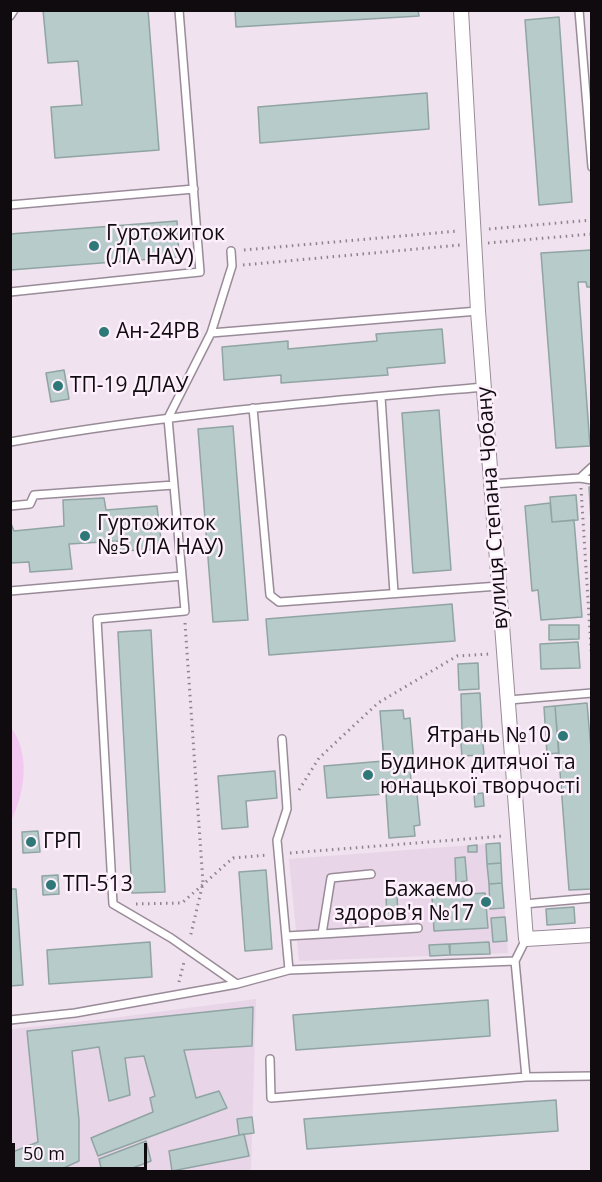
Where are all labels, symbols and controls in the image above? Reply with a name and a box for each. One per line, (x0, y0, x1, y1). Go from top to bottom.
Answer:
place label: Гуртожиток (ЛА НАУ) (106, 221, 225, 271)
marker: Гуртожиток (ЛА НАУ) (87, 239, 101, 253)
place label: Ан-24РВ (116, 319, 200, 345)
marker: Ан-24РВ (97, 325, 111, 339)
place label: ТП-19 ДЛАУ (70, 373, 188, 399)
marker: ТП-19 ДЛАУ (51, 379, 65, 393)
street label: вулиця Степана Чобану (472, 386, 514, 630)
place label: Гуртожиток №5 (ЛА НАУ) (97, 511, 223, 561)
marker: Гуртожиток №5 (ЛА НАУ) (78, 529, 92, 543)
place label: Ятрань №10 (427, 723, 551, 749)
marker: Ятрань №10 (556, 729, 570, 743)
place label: Будинок дитячої та юнацької творчості (380, 750, 580, 800)
marker: Будинок дитячої та юнацької творчості (361, 768, 375, 782)
place label: ГРП (43, 829, 82, 855)
marker: ГРП (24, 835, 38, 849)
place label: ТП-513 (63, 872, 133, 898)
place label: Бажаємо здоров'я №17 (335, 877, 474, 927)
marker: ТП-513 (44, 878, 58, 892)
marker: Бажаємо здоров'я №17 (479, 895, 493, 909)
scale bar (15, 1131, 150, 1169)
text: 50 m (23, 1141, 65, 1165)

